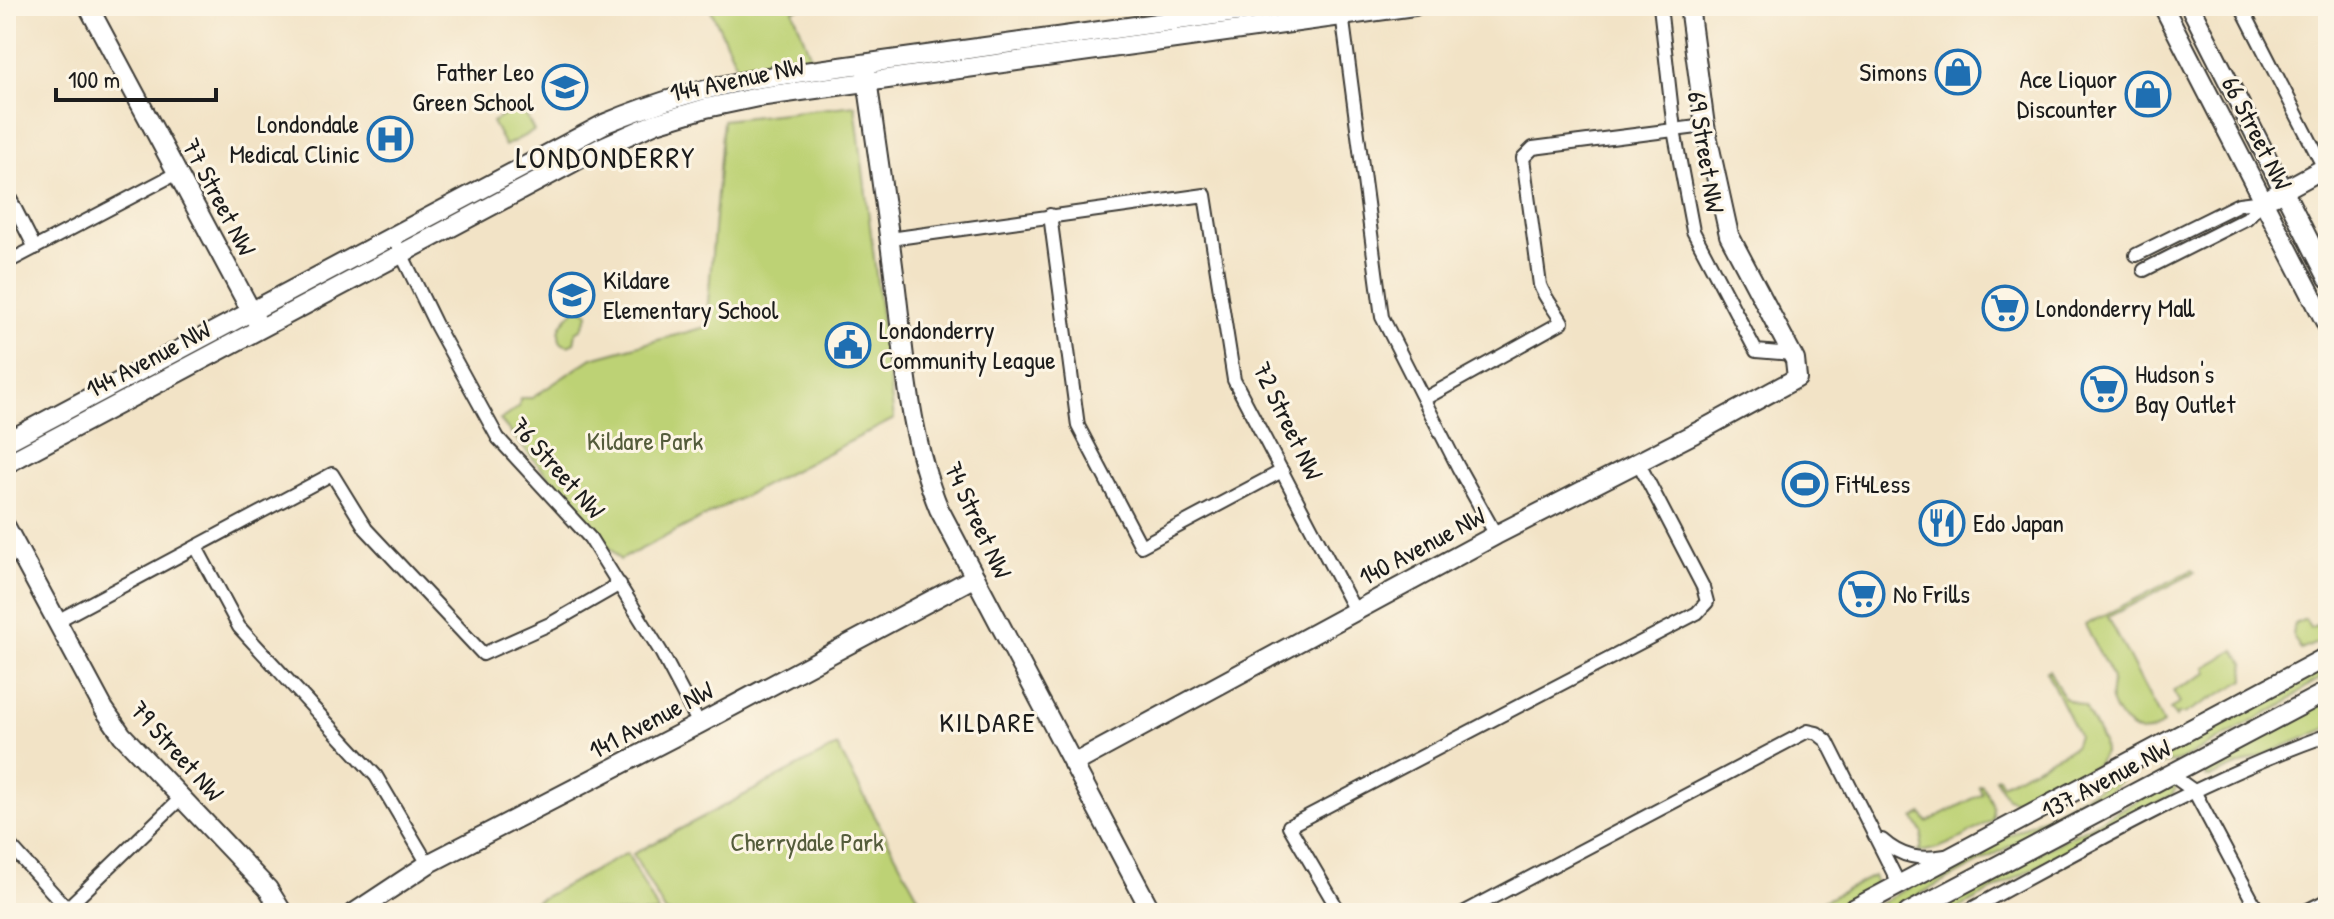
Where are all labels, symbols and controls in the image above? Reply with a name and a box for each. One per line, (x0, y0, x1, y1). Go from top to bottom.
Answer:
street label: 144 Avenue NW (666, 47, 807, 110)
shop icon: Simons (1934, 48, 1982, 96)
scale bar (56, 52, 216, 102)
place label: Father Leo Green School (412, 54, 534, 119)
place label: Simons (1859, 54, 1927, 89)
place label: Ace Liquor Discounter (2017, 61, 2117, 126)
text: 100 m (68, 63, 120, 95)
school or university icon: Father Leo Green School (541, 63, 589, 111)
shop icon: Ace Liquor Discounter (2124, 70, 2172, 118)
street label: 66 Street NW (2214, 70, 2301, 196)
street label: 69 Street NW (1680, 89, 1733, 215)
place label: Londondale Medical Clinic (229, 106, 359, 171)
hospital icon: Londondale Medical Clinic (366, 115, 414, 163)
street label: 77 Street NW (174, 132, 265, 262)
district label: LONDONDERRY (516, 137, 696, 177)
place label: Kildare Elementary School (603, 262, 779, 327)
school or university icon: Kildare Elementary School (548, 271, 596, 319)
supermarket icon: Londonderry Mall (1981, 284, 2029, 332)
place label: Londonderry Mall (2036, 290, 2195, 325)
street label: 144 Avenue NW (79, 311, 216, 406)
place label: Londonderry Community League (879, 312, 1056, 377)
public building icon: Londonderry Community League (824, 321, 872, 369)
street label: 72 Street NW (1245, 356, 1332, 486)
place label: Hudson's Bay Outlet (2135, 356, 2236, 421)
supermarket icon: Hudson's Bay Outlet (2080, 365, 2128, 413)
street label: 76 Street NW (503, 409, 613, 526)
park label: Kildare Park (587, 423, 703, 458)
street label: 74 Street NW (936, 456, 1021, 584)
sports icon: Fit4Less (1781, 460, 1829, 508)
place label: Fit4Less (1835, 466, 1910, 501)
street label: 140 Avenue NW (1352, 498, 1491, 594)
restaurant icon: Edo Japan (1918, 499, 1966, 547)
place label: Edo Japan (1973, 505, 2064, 540)
supermarket icon: No Frills (1838, 570, 1886, 618)
place label: No Frills (1893, 576, 1970, 611)
street label: 141 Avenue NW (582, 672, 719, 767)
street label: 79 Street NW (123, 693, 232, 809)
district label: KILDARE (939, 703, 1037, 741)
street label: 137 Avenue NW (2035, 730, 2177, 827)
park label: Cherrydale Park (730, 824, 884, 859)

